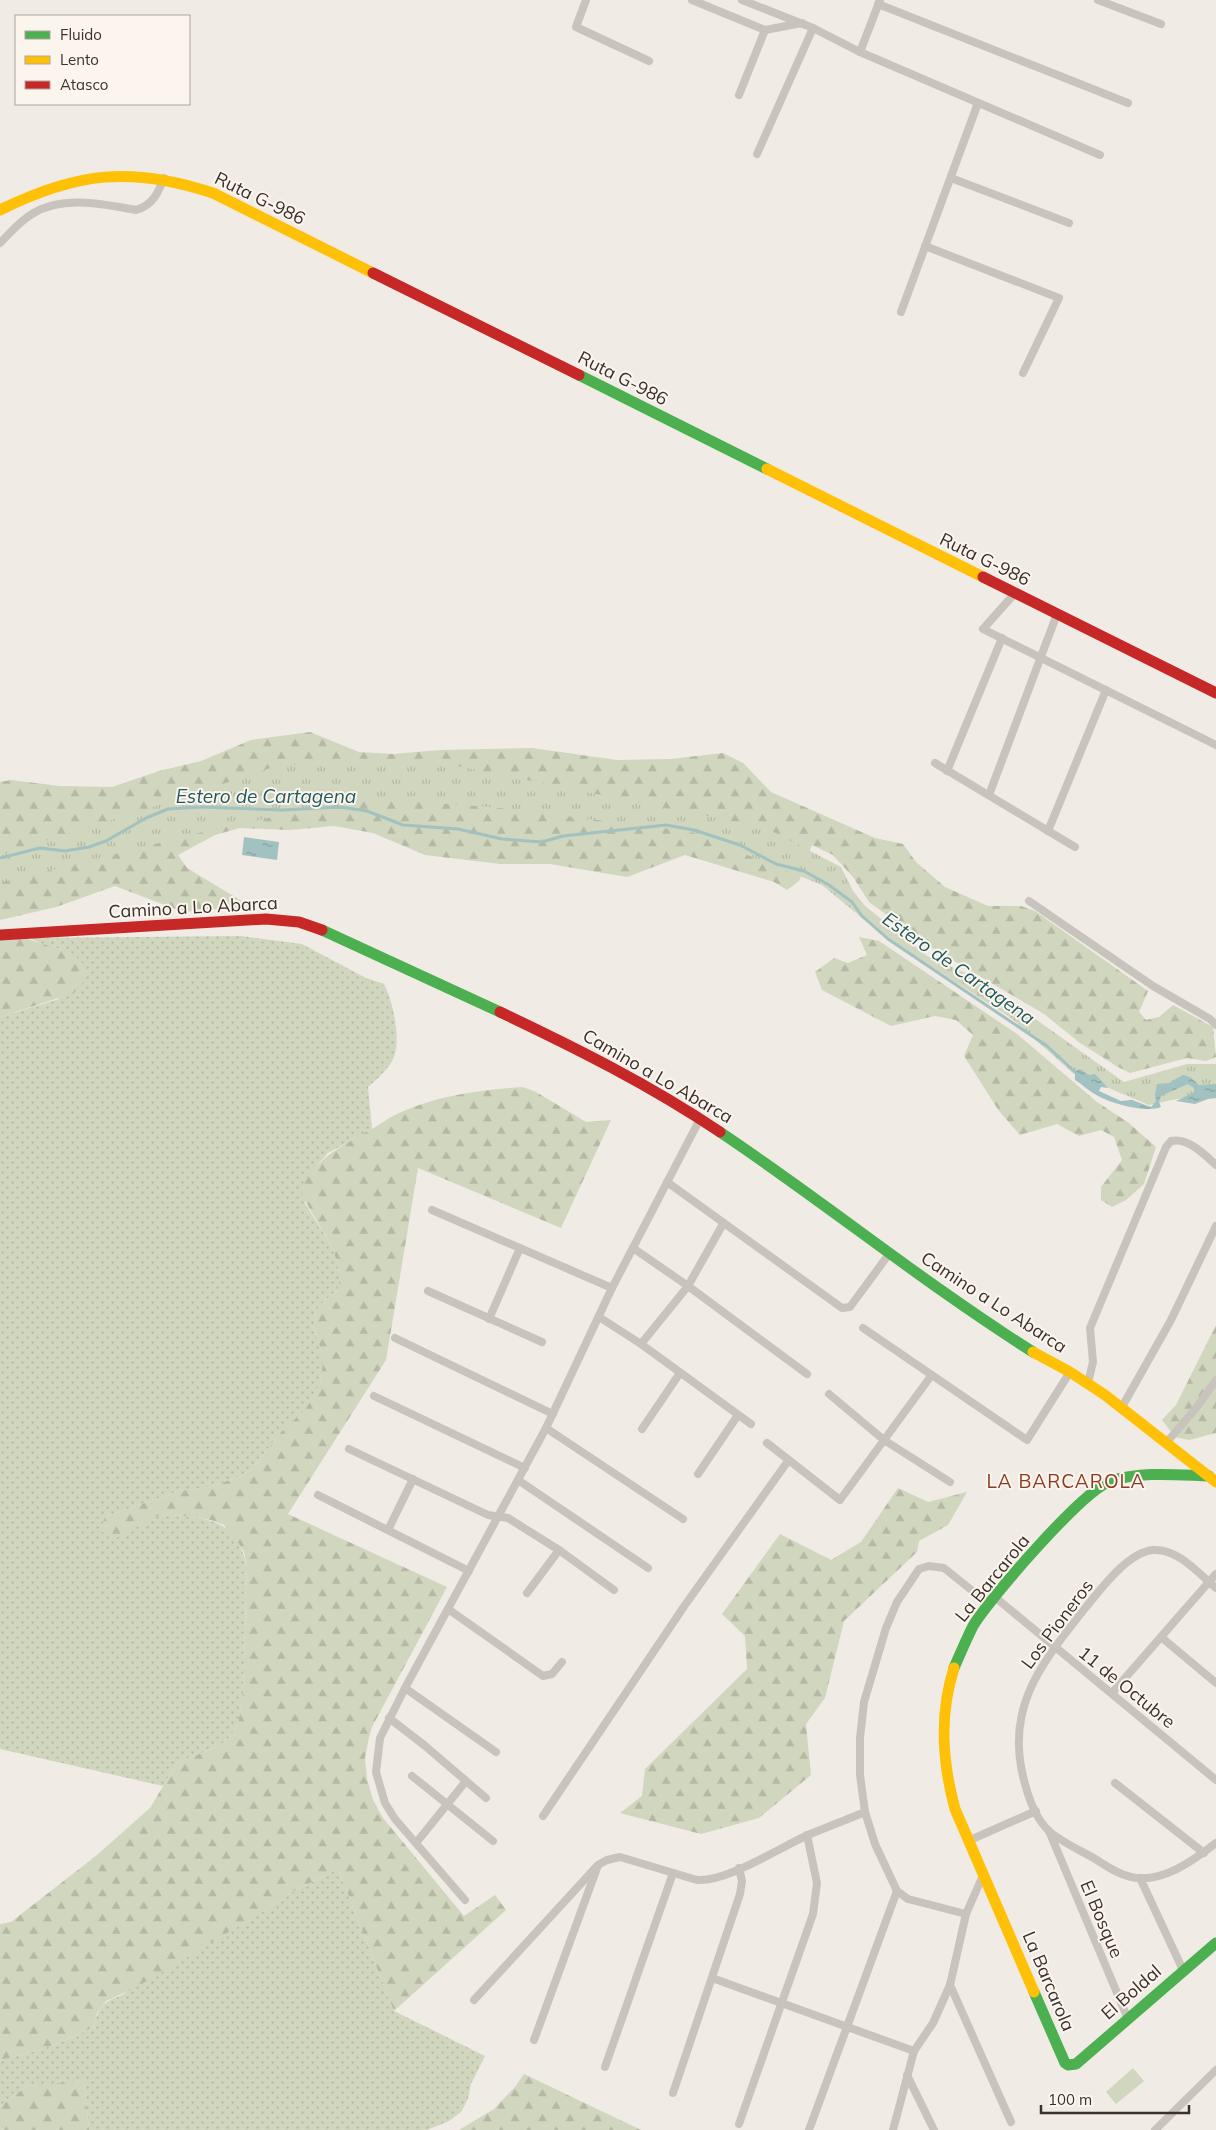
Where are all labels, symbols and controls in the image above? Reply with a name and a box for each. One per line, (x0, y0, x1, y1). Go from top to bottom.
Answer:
legend (15, 15, 190, 105)
text: Fluido (60, 25, 102, 44)
text: Lento (60, 50, 99, 69)
text: Atasco (60, 75, 108, 94)
street label: Ruta G-986 (211, 166, 309, 230)
street label: Ruta G-986 (574, 346, 672, 410)
street label: Ruta G-986 (936, 527, 1034, 591)
water label: Estero de Cartagena (176, 784, 356, 808)
street label: Camino a Lo Abarca (108, 891, 278, 923)
water label: Estero de Cartagena (878, 906, 1040, 1030)
street label: Camino a Lo Abarca (579, 1024, 737, 1128)
street label: Camino a Lo Abarca (917, 1246, 1071, 1358)
district label: LA BARCAROLA (987, 1469, 1145, 1493)
street label: La Barcarola (950, 1530, 1034, 1626)
street label: Los Pioneros (1016, 1575, 1098, 1673)
street label: 11 de Octubre (1074, 1641, 1180, 1733)
street label: El Bosque (1075, 1877, 1129, 1961)
street label: La Barcarola (1018, 1928, 1080, 2034)
street label: El Boldal (1096, 1960, 1166, 2024)
scale bar (1041, 2082, 1188, 2114)
text: 100 m (1048, 2090, 1092, 2109)

